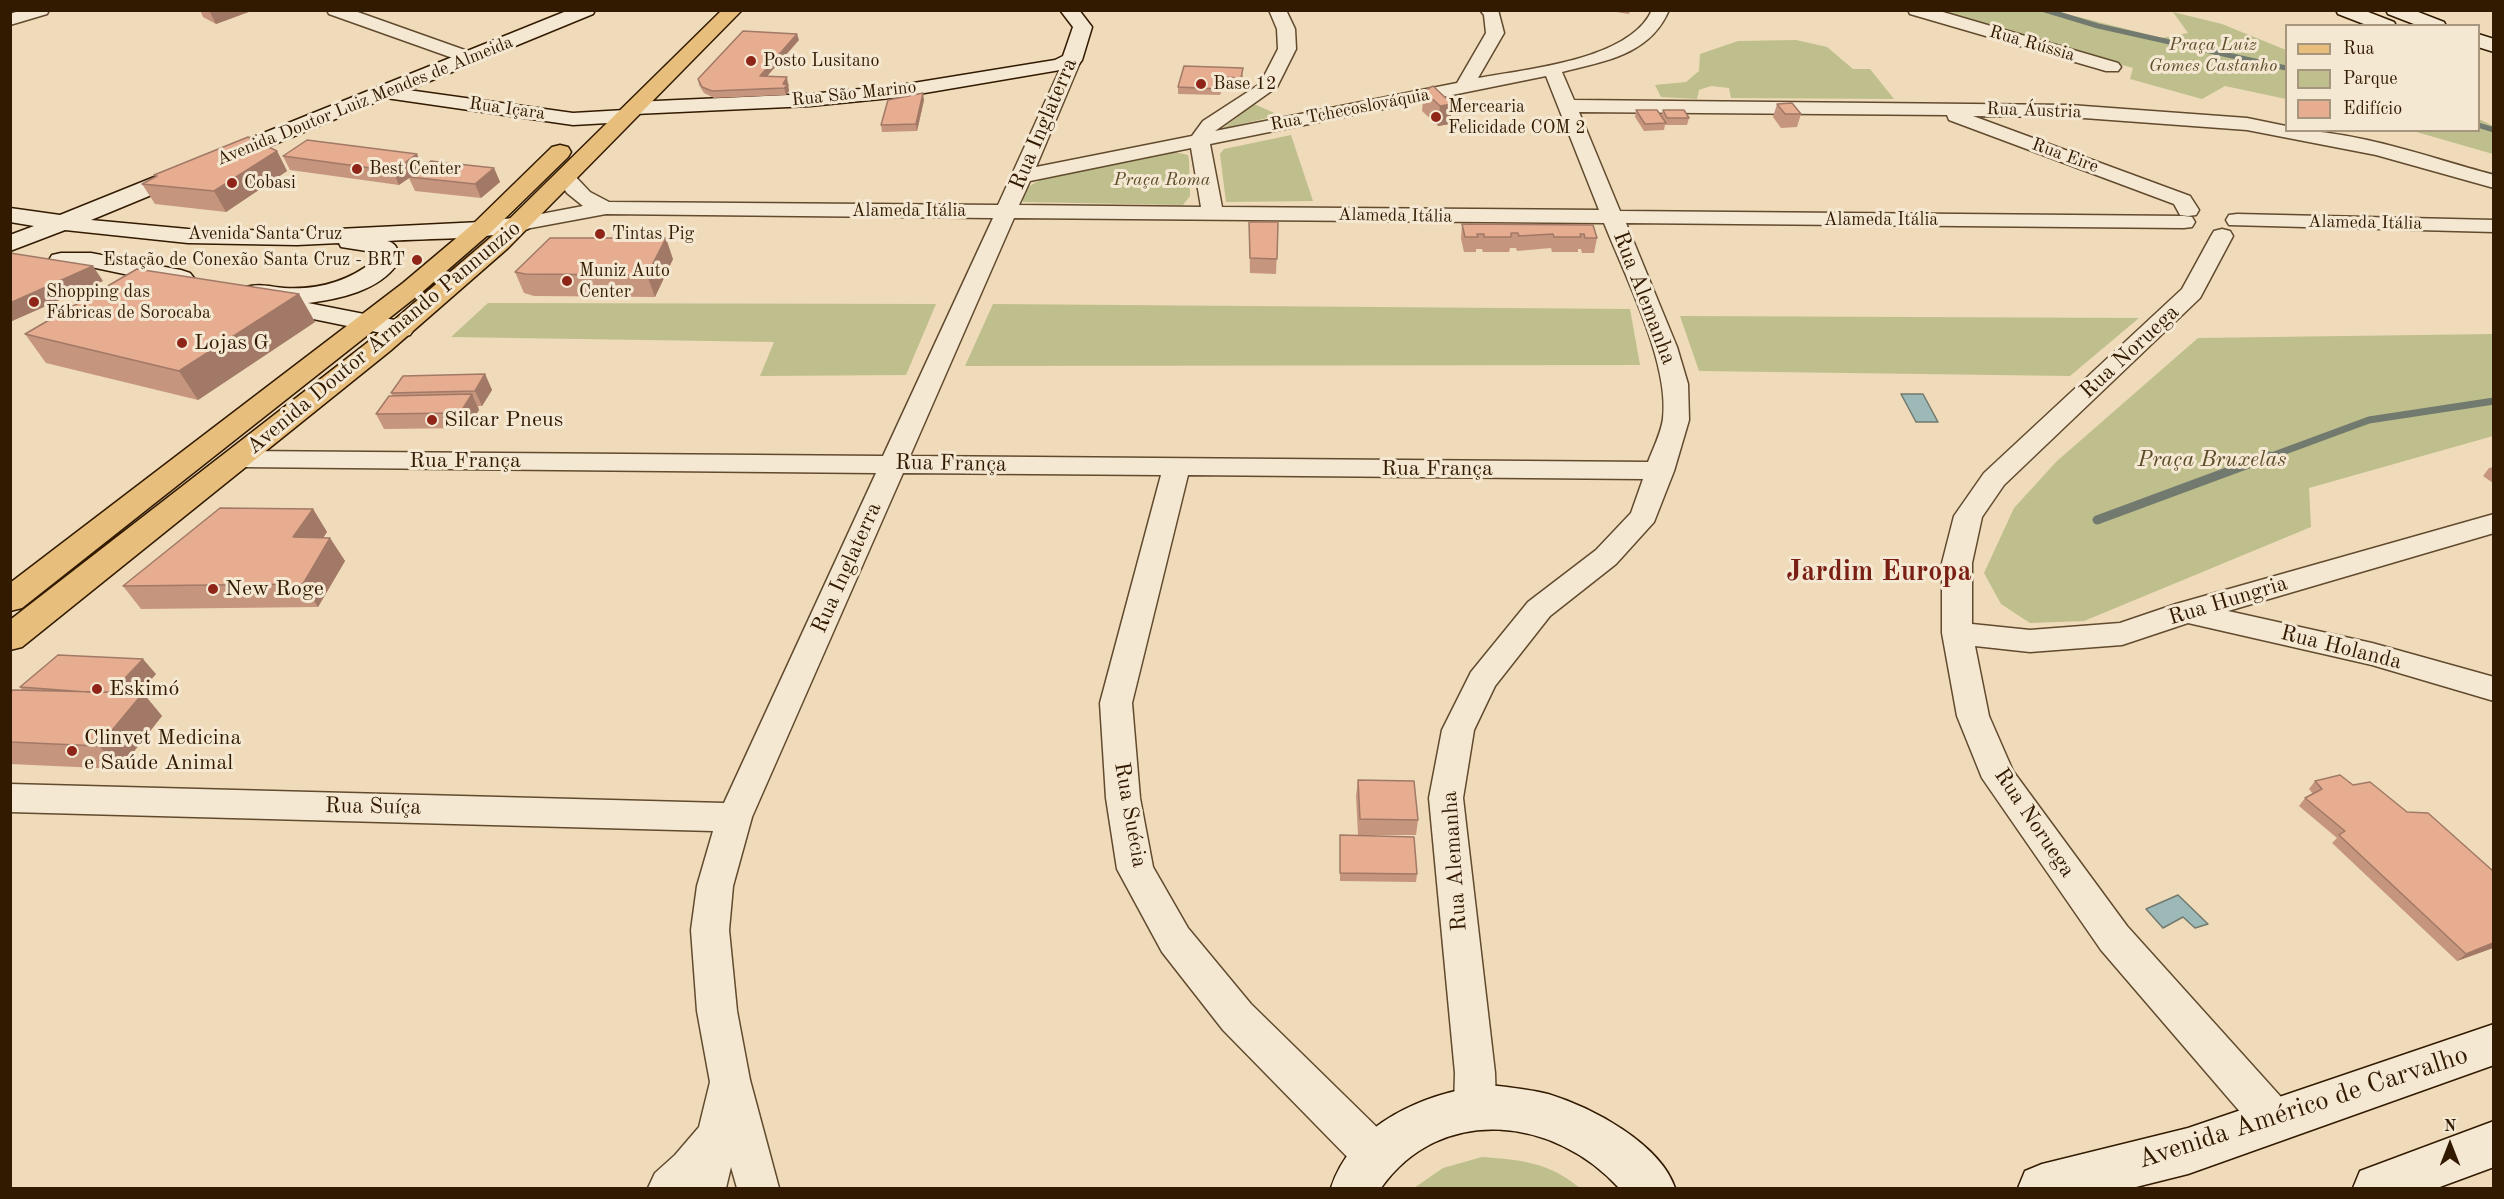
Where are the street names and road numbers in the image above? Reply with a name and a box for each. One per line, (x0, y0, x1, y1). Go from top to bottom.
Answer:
street label: Rua Rússia (1987, 21, 2077, 67)
street label: Avenida Doutor Luiz Mendes de Almeida (214, 31, 516, 171)
street label: Rua Inglaterra (1004, 54, 1084, 194)
street label: Rua São Marino (791, 77, 917, 111)
street label: Rua Tchecoslováquia (1268, 84, 1432, 136)
street label: Rua Içara (468, 93, 546, 125)
street label: Rua Áustria (1986, 99, 2082, 123)
street label: Rua Eire (2029, 134, 2101, 178)
street label: Alameda Itália (852, 200, 966, 222)
street label: Alameda Itália (1338, 204, 1452, 228)
street label: Alameda Itália (1824, 209, 1938, 231)
street label: Alameda Itália (2308, 211, 2422, 235)
street label: Avenida Doutor Armando Pannunzio (242, 216, 526, 460)
street label: Avenida Santa Cruz (188, 223, 342, 245)
street label: Rua Alemanha (1607, 228, 1681, 368)
street label: Rua Noruega (2075, 299, 2185, 405)
street label: Rua França (409, 448, 521, 474)
street label: Rua França (895, 450, 1007, 478)
street label: Rua França (1381, 456, 1493, 482)
street label: Rua Inglaterra (806, 498, 888, 638)
street label: Rua Hungria (2165, 570, 2291, 632)
street label: Rua Holanda (2278, 620, 2404, 676)
street label: Rua Suécia (1108, 760, 1152, 870)
street label: Rua Noruega (1988, 763, 2080, 883)
street label: Rua Alemanha (1437, 790, 1473, 932)
street label: Rua Suíça (325, 793, 421, 821)
street label: Avenida Américo de Carvalho (2134, 1039, 2472, 1177)

